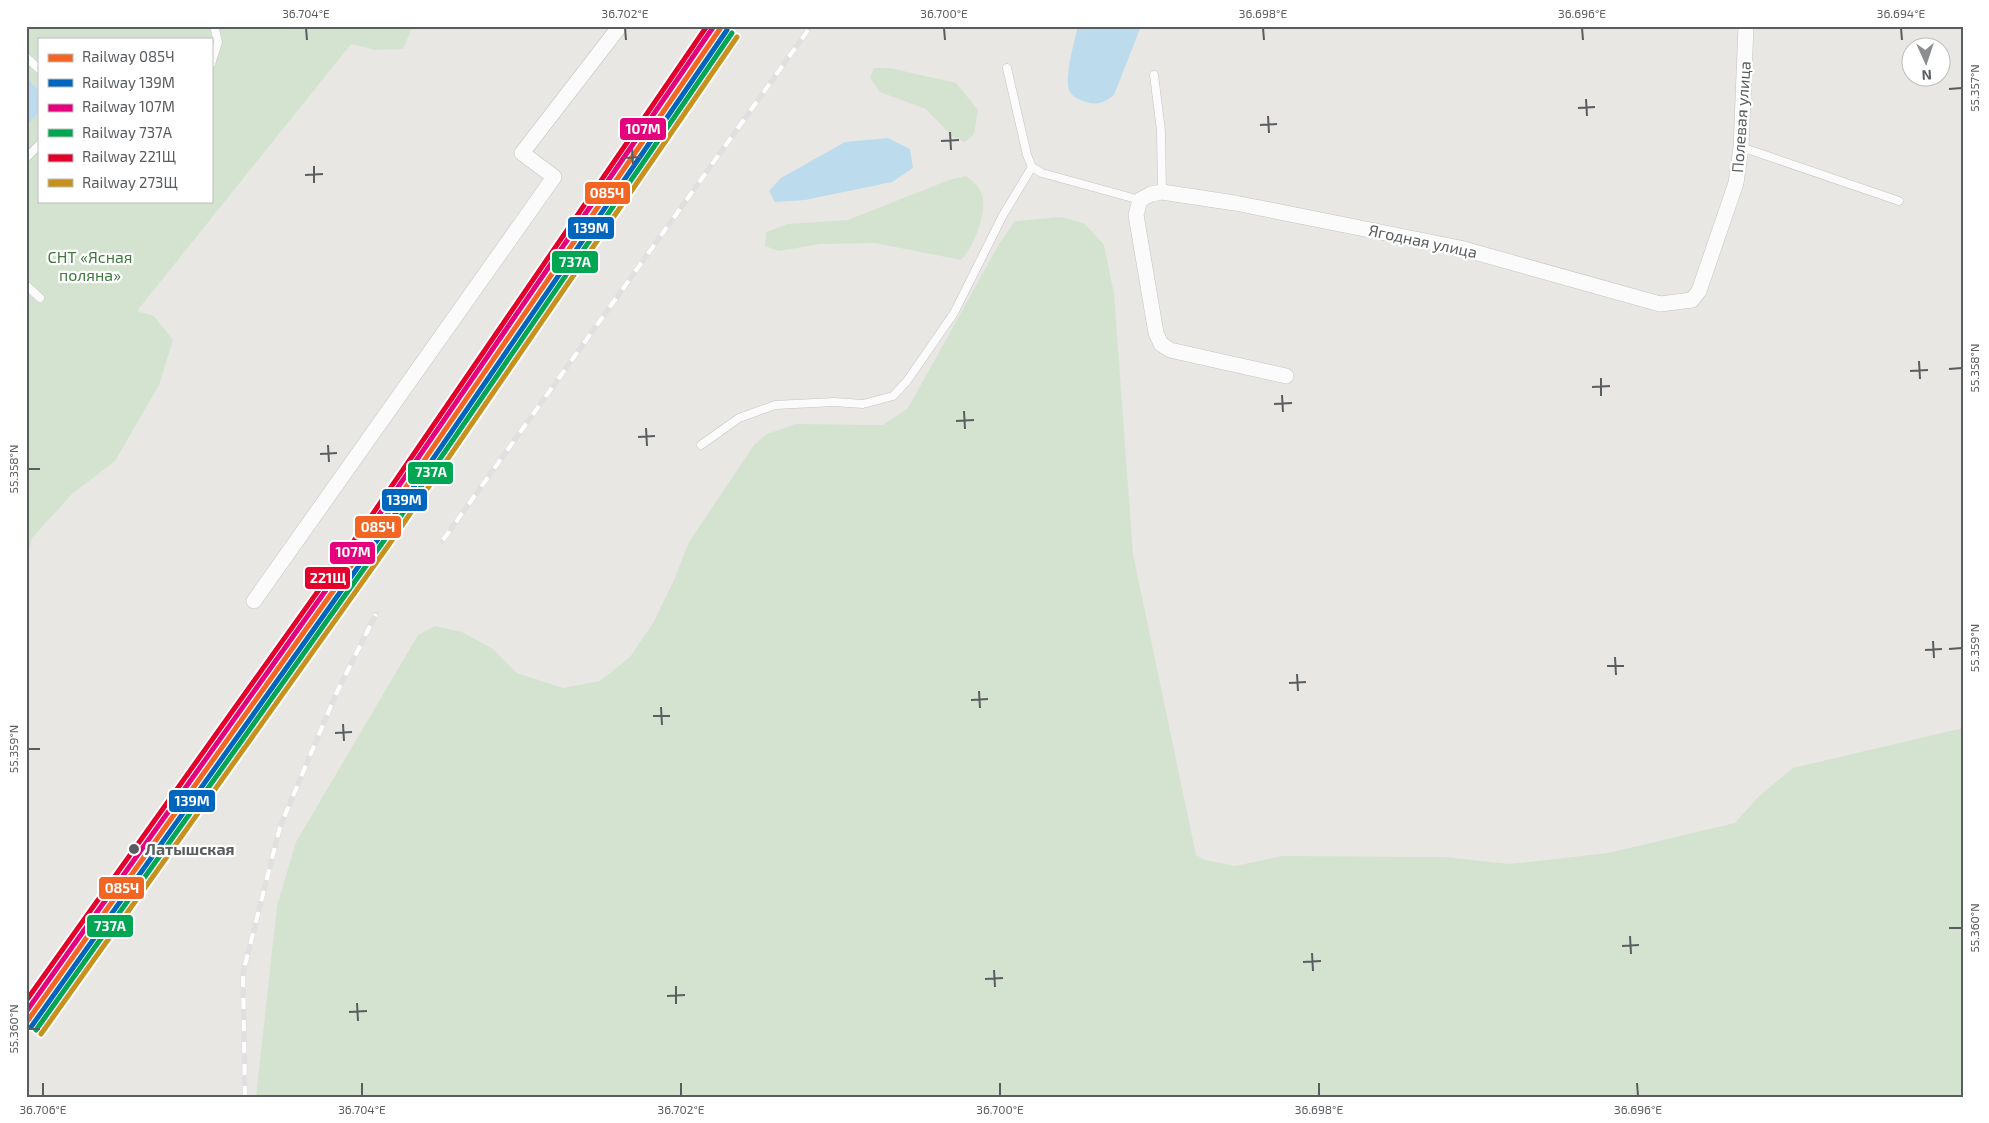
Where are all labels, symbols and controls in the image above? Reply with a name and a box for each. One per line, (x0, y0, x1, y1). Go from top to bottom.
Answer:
text: 36.704°E (282, 6, 330, 20)
text: 36.702°E (601, 6, 649, 20)
text: 36.700°E (920, 6, 968, 20)
text: 36.698°E (1239, 6, 1287, 20)
text: 36.696°E (1558, 6, 1606, 20)
text: 36.694°E (1877, 6, 1926, 20)
legend (38, 38, 212, 202)
north arrow (1902, 38, 1952, 88)
text: Railway 085Ч (82, 47, 175, 65)
street label: Полевая улица (1727, 60, 1755, 174)
text: 55.357°N (1967, 64, 1981, 112)
text: N (1921, 67, 1932, 84)
text: Railway 139М (82, 73, 175, 91)
text: Railway 107М (82, 97, 175, 115)
line badge: 107М (619, 117, 667, 141)
text: 107М (625, 120, 661, 137)
text: Railway 737А (82, 123, 173, 141)
text: Railway 221Щ (82, 147, 176, 165)
text: Railway 273Щ (82, 173, 178, 191)
line badge: 085Ч (584, 181, 631, 205)
text: 085Ч (590, 184, 624, 201)
line badge: 139М (567, 216, 615, 240)
text: 139М (573, 219, 609, 236)
street label: Ягодная улица (1367, 220, 1479, 262)
park label: СНТ «Ясная поляна» (48, 247, 132, 284)
line badge: 737А (551, 250, 599, 274)
text: 737А (559, 253, 592, 270)
text: 55.358°N (1967, 344, 1981, 392)
text: 55.358°N (6, 445, 20, 493)
line badge: 737А (407, 461, 454, 485)
text: 737А (415, 463, 448, 480)
line badge: 139М (381, 488, 428, 512)
text: 139М (386, 491, 422, 508)
line badge: 085Ч (354, 515, 402, 539)
text: 085Ч (361, 518, 395, 535)
line badge: 107М (329, 541, 376, 565)
text: 107М (335, 543, 371, 560)
line badge: 221Щ (304, 566, 351, 590)
text: 221Щ (310, 569, 346, 586)
text: 55.359°N (1967, 624, 1981, 672)
text: 55.359°N (6, 725, 20, 773)
line badge: 139М (168, 789, 216, 813)
text: 139М (174, 792, 210, 809)
place label: Латышская (145, 839, 235, 858)
marker: Латышская (127, 842, 141, 856)
line badge: 085Ч (98, 876, 145, 900)
text: 085Ч (105, 879, 139, 896)
text: 55.360°N (1967, 903, 1981, 953)
line badge: 737А (86, 914, 134, 938)
text: 737А (94, 917, 127, 934)
text: 55.360°N (6, 1004, 20, 1054)
text: 36.706°E (19, 1102, 67, 1116)
text: 36.704°E (338, 1102, 386, 1116)
text: 36.702°E (657, 1102, 705, 1116)
text: 36.700°E (976, 1102, 1024, 1116)
text: 36.698°E (1295, 1102, 1343, 1116)
text: 36.696°E (1614, 1102, 1662, 1116)

